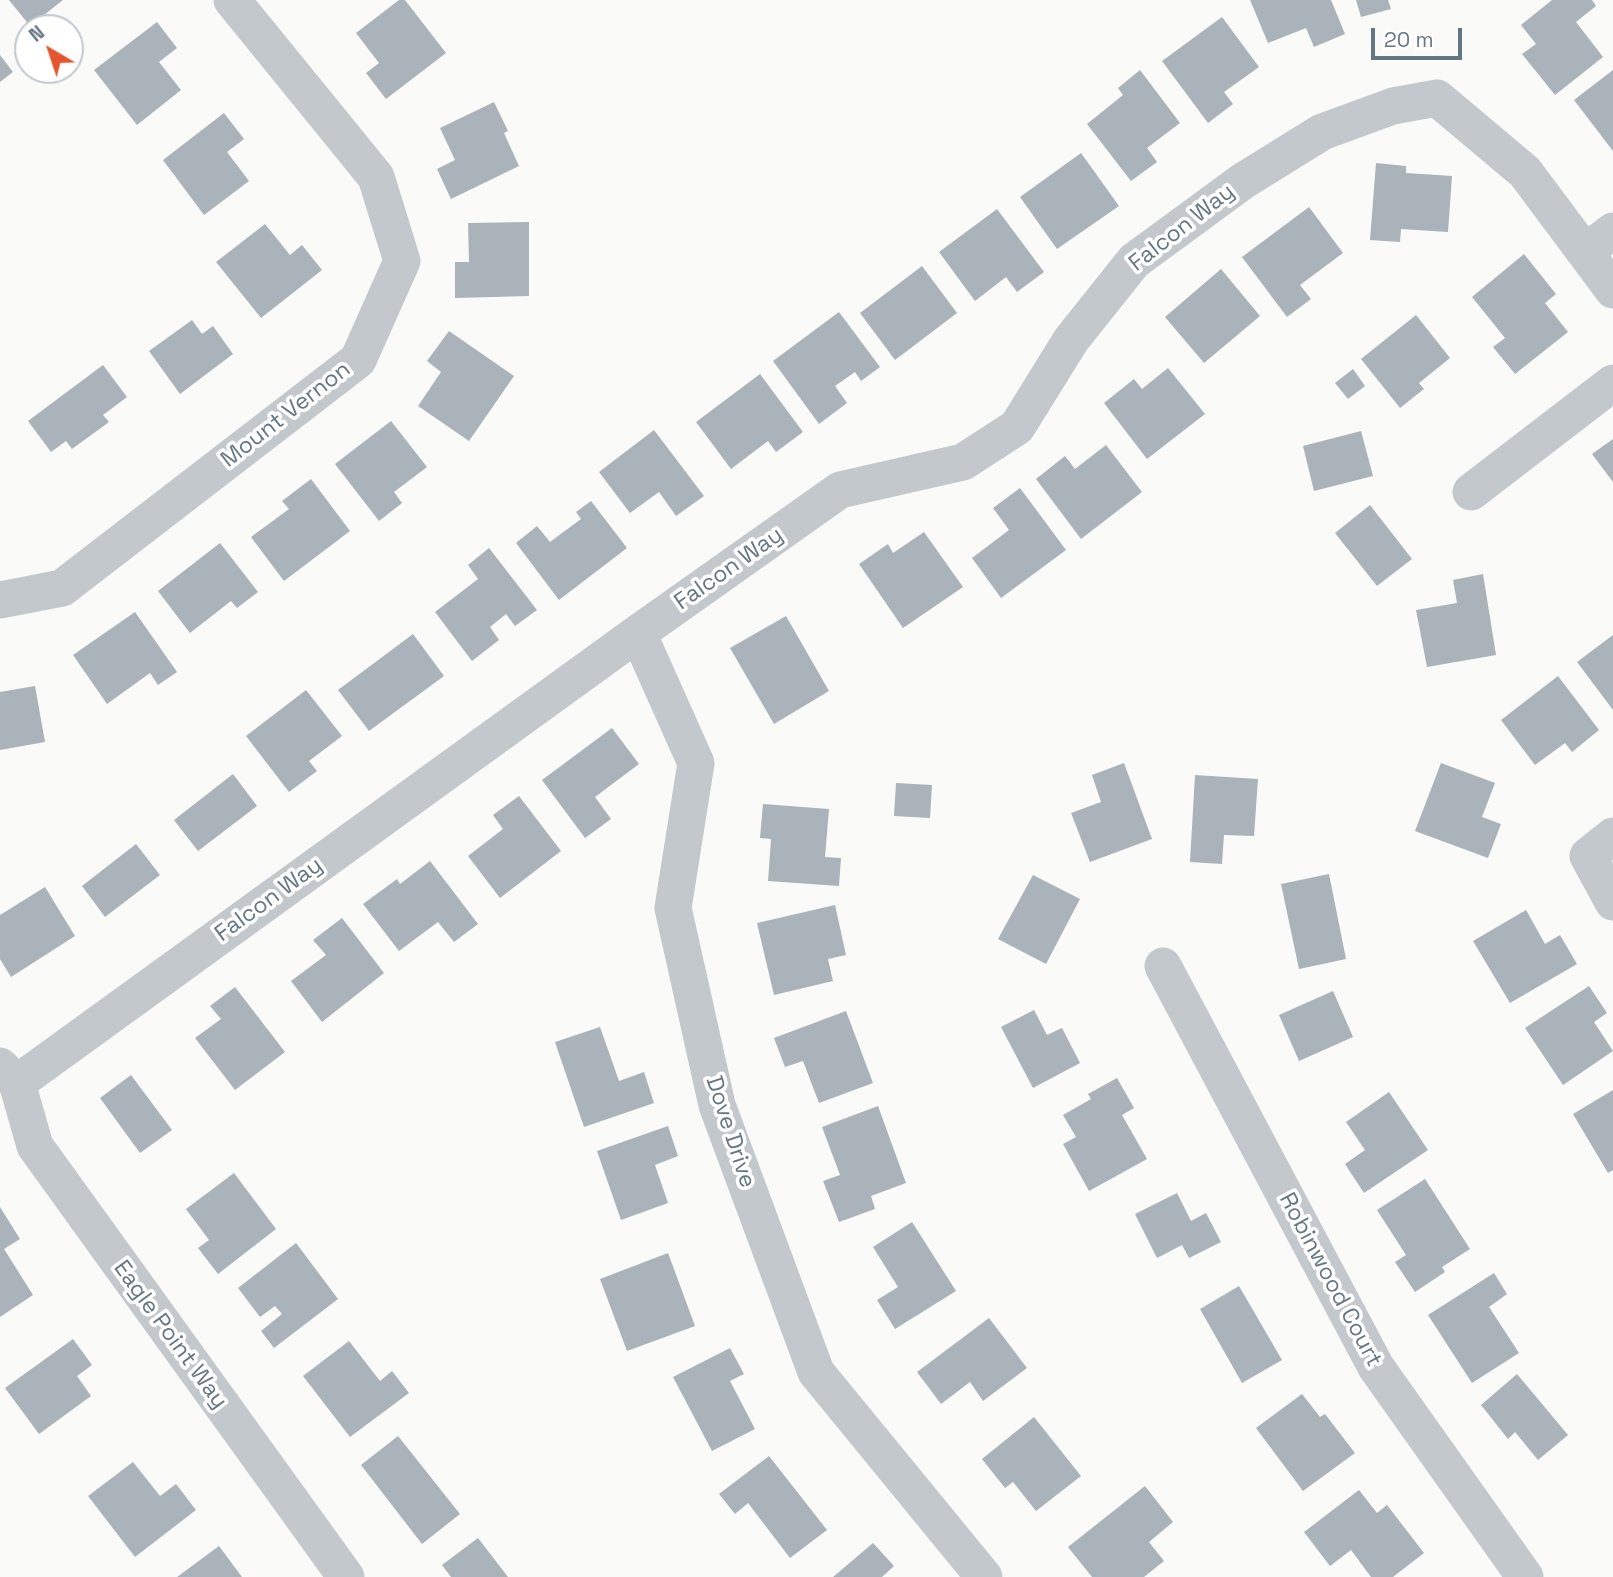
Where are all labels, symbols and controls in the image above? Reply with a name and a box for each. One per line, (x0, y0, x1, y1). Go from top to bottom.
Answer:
north arrow (14, 14, 84, 84)
scale bar (1375, 14, 1466, 58)
text: N (24, 20, 50, 48)
text: 20 m (1384, 26, 1434, 53)
street label: Falcon Way (1124, 178, 1240, 278)
street label: Mount Vernon (216, 356, 356, 474)
street label: Falcon Way (669, 522, 789, 616)
street label: Falcon Way (210, 852, 328, 948)
street label: Dove Drive (699, 1073, 761, 1191)
street label: Robinwood Court (1273, 1188, 1387, 1372)
street label: Eagle Point Way (107, 1256, 233, 1414)

